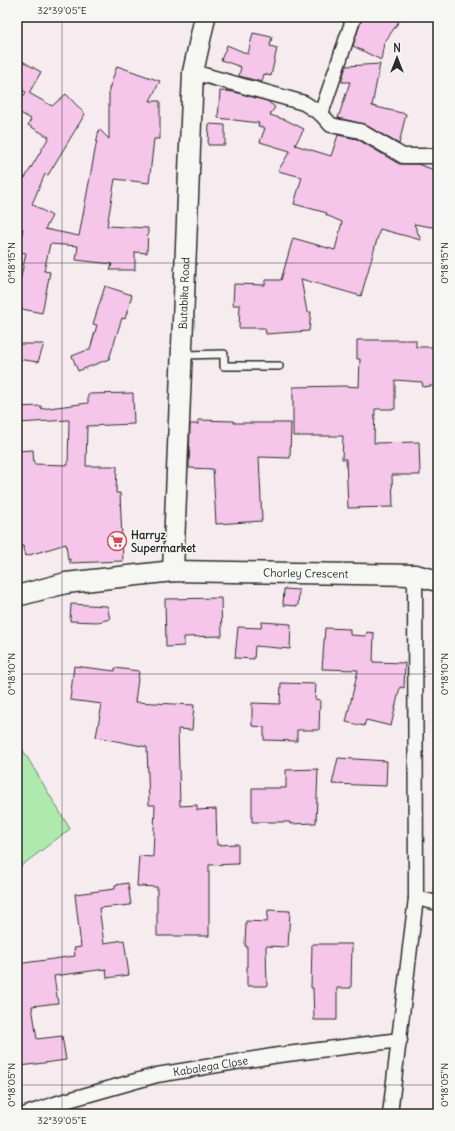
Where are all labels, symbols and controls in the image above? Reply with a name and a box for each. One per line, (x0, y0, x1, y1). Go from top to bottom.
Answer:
text: 32°39'05"E (37, 4, 87, 17)
north arrow (377, 38, 417, 78)
text: N (393, 41, 401, 55)
text: 0°18'15"N (5, 242, 18, 284)
text: 0°18'15"N (438, 242, 451, 284)
street label: Butabika Road (176, 256, 193, 330)
place label: Harryz Supermarket (131, 528, 196, 556)
supermarket icon: Harryz Supermarket (106, 530, 128, 552)
street label: Chorley Crescent (263, 565, 349, 581)
text: 0°18'10"N (5, 653, 18, 695)
text: 0°18'10"N (438, 653, 451, 695)
street label: Kabalega Close (172, 1053, 249, 1079)
text: 0°18'05"N (5, 1063, 18, 1107)
text: 0°18'05"N (438, 1063, 451, 1107)
text: 32°39'05"E (37, 1114, 87, 1127)

